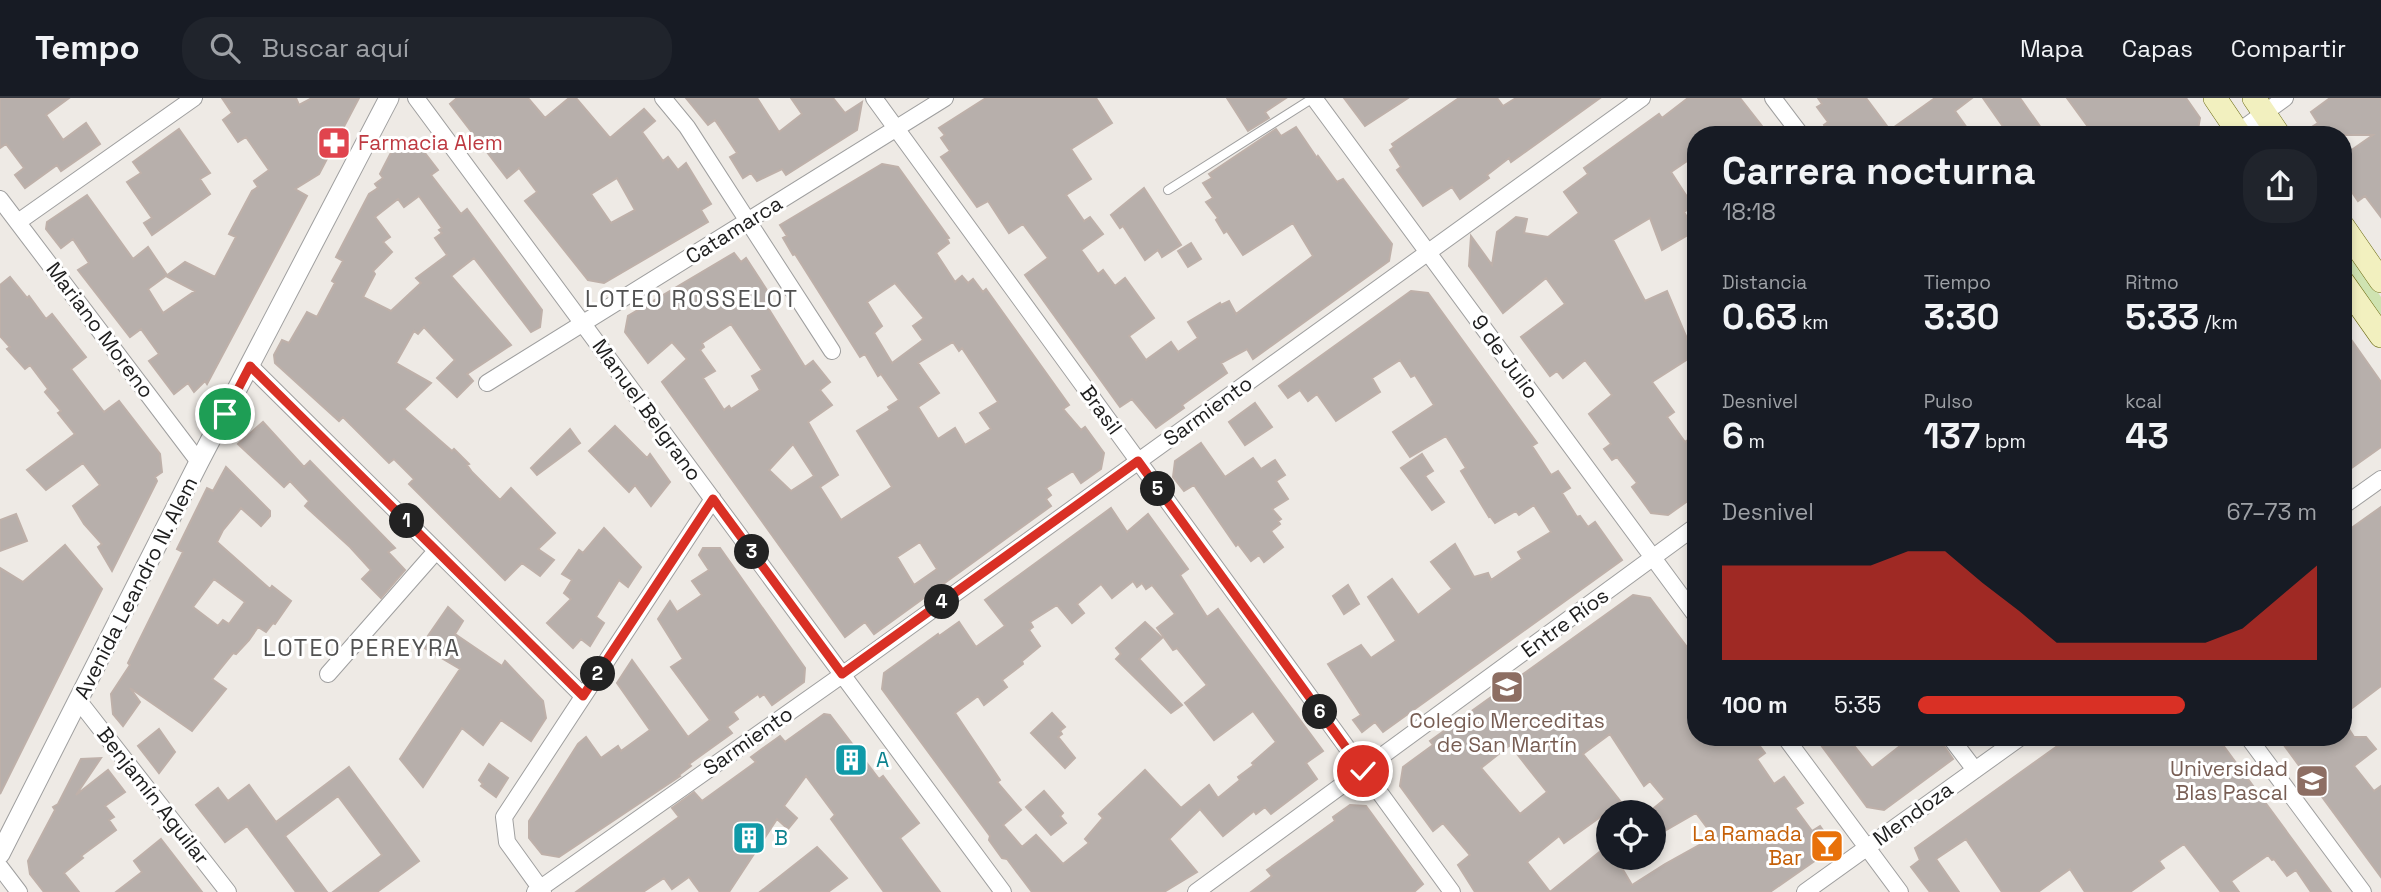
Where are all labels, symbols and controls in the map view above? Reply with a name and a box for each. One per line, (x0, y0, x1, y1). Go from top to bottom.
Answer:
search box (182, 17, 672, 80)
text: Tempo (35, 27, 140, 69)
icon: search (206, 29, 244, 67)
text: Buscar aquí (262, 31, 409, 65)
text: Mapa (2020, 33, 2084, 64)
text: Capas (2122, 33, 2193, 64)
text: Compartir (2231, 33, 2346, 64)
pharmacy icon: Farmacia Alem (315, 124, 353, 162)
place label: Farmacia Alem (358, 129, 503, 156)
text: Carrera nocturna (1722, 147, 2035, 195)
button: share (2243, 149, 2317, 223)
street label: Catamarca (680, 189, 787, 270)
text: 18:18 (1722, 197, 1776, 227)
street label: Mariano Moreno (40, 256, 160, 403)
text: Distancia (1722, 270, 1807, 295)
text: Tiempo (1924, 270, 1991, 295)
text: Ritmo (2125, 270, 2179, 295)
district label: LOTEO ROSSELOT (585, 284, 799, 314)
text: 0.63 (1722, 295, 1797, 339)
text: 3:30 (1924, 295, 1999, 339)
text: 5:33 (2125, 295, 2199, 339)
street label: 9 de Julio (1466, 309, 1545, 404)
text: km (1797, 310, 1829, 335)
text: /km (2199, 310, 2238, 335)
street label: Manuel Belgrano (587, 333, 708, 486)
street label: Sarmiento (1158, 369, 1257, 452)
street label: Brasil (1074, 380, 1128, 440)
pin (195, 384, 255, 444)
text: Desnivel (1722, 389, 1798, 414)
text: Pulso (1924, 389, 1973, 414)
text: kcal (2125, 389, 2162, 414)
icon: arrive (206, 395, 244, 433)
text: 6 (1722, 414, 1744, 458)
text: 137 (1924, 414, 1980, 458)
text: 43 (2125, 414, 2169, 458)
text: m (1744, 429, 1765, 454)
text: bpm (1980, 429, 2026, 454)
street label: Avenida Leandro N. Alem (68, 472, 203, 703)
pin: 5 (1140, 472, 1176, 506)
text: 5 (1152, 476, 1163, 501)
text: Desnivel (1722, 497, 1814, 527)
text: 67–73 m (2226, 497, 2317, 527)
pin: 1 (390, 504, 424, 538)
text: 1 (402, 508, 411, 533)
pin: 3 (734, 534, 770, 570)
text: 3 (746, 539, 757, 564)
street label: Entre Ríos (1516, 582, 1614, 663)
pin: 4 (925, 584, 960, 620)
text: 4 (935, 589, 948, 614)
district label: LOTEO PEREYRA (263, 633, 461, 663)
pin: 2 (580, 656, 616, 692)
text: 2 (592, 661, 603, 686)
school or university icon: Colegio Merceditas de San Martín (1488, 668, 1526, 706)
text: 100 m (1722, 690, 1788, 720)
text: 5:35 (1834, 690, 1881, 720)
pin: 6 (1302, 694, 1338, 730)
text: 6 (1314, 699, 1325, 724)
street label: Sarmiento (698, 700, 798, 781)
place label: Colegio Merceditas de San Martín (1409, 707, 1605, 758)
street label: Benjamín Aguilar (91, 721, 216, 870)
building icon: A (832, 741, 870, 779)
pin (1333, 741, 1393, 801)
place label: A (876, 746, 889, 773)
icon: check (1344, 752, 1382, 790)
place label: Universidad Blas Pascal (2170, 755, 2288, 806)
school or university icon: Universidad Blas Pascal (2293, 762, 2331, 800)
street label: Mendoza (1867, 775, 1958, 852)
map controls (1596, 800, 1666, 870)
button: locate (1596, 800, 1666, 870)
building icon: B (730, 819, 768, 857)
place label: La Ramada Bar (1692, 820, 1802, 871)
place label: B (774, 824, 788, 851)
bar icon: La Ramada Bar (1808, 827, 1846, 865)

